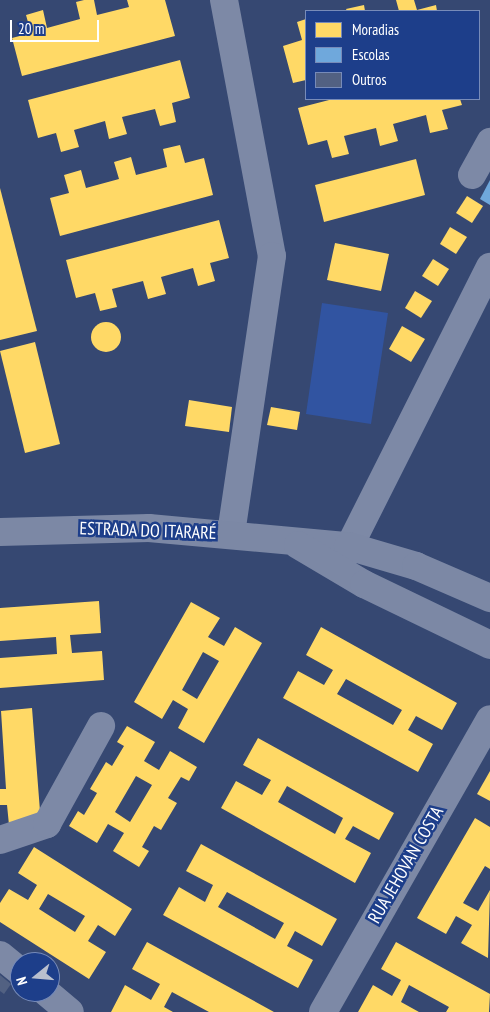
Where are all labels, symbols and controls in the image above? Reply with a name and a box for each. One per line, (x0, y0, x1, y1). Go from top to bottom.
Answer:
scale bar (12, 10, 101, 42)
legend (305, 10, 480, 100)
text: 20 m (18, 19, 44, 38)
text: Moradias (352, 20, 399, 39)
text: Escolas (352, 45, 390, 64)
text: Outros (352, 70, 387, 89)
street label: ESTRADA DO ITARARÉ (79, 518, 217, 544)
street label: RUA JEHOVAN COSTA (364, 802, 448, 928)
north arrow (10, 952, 60, 1002)
text: N (12, 975, 31, 987)

